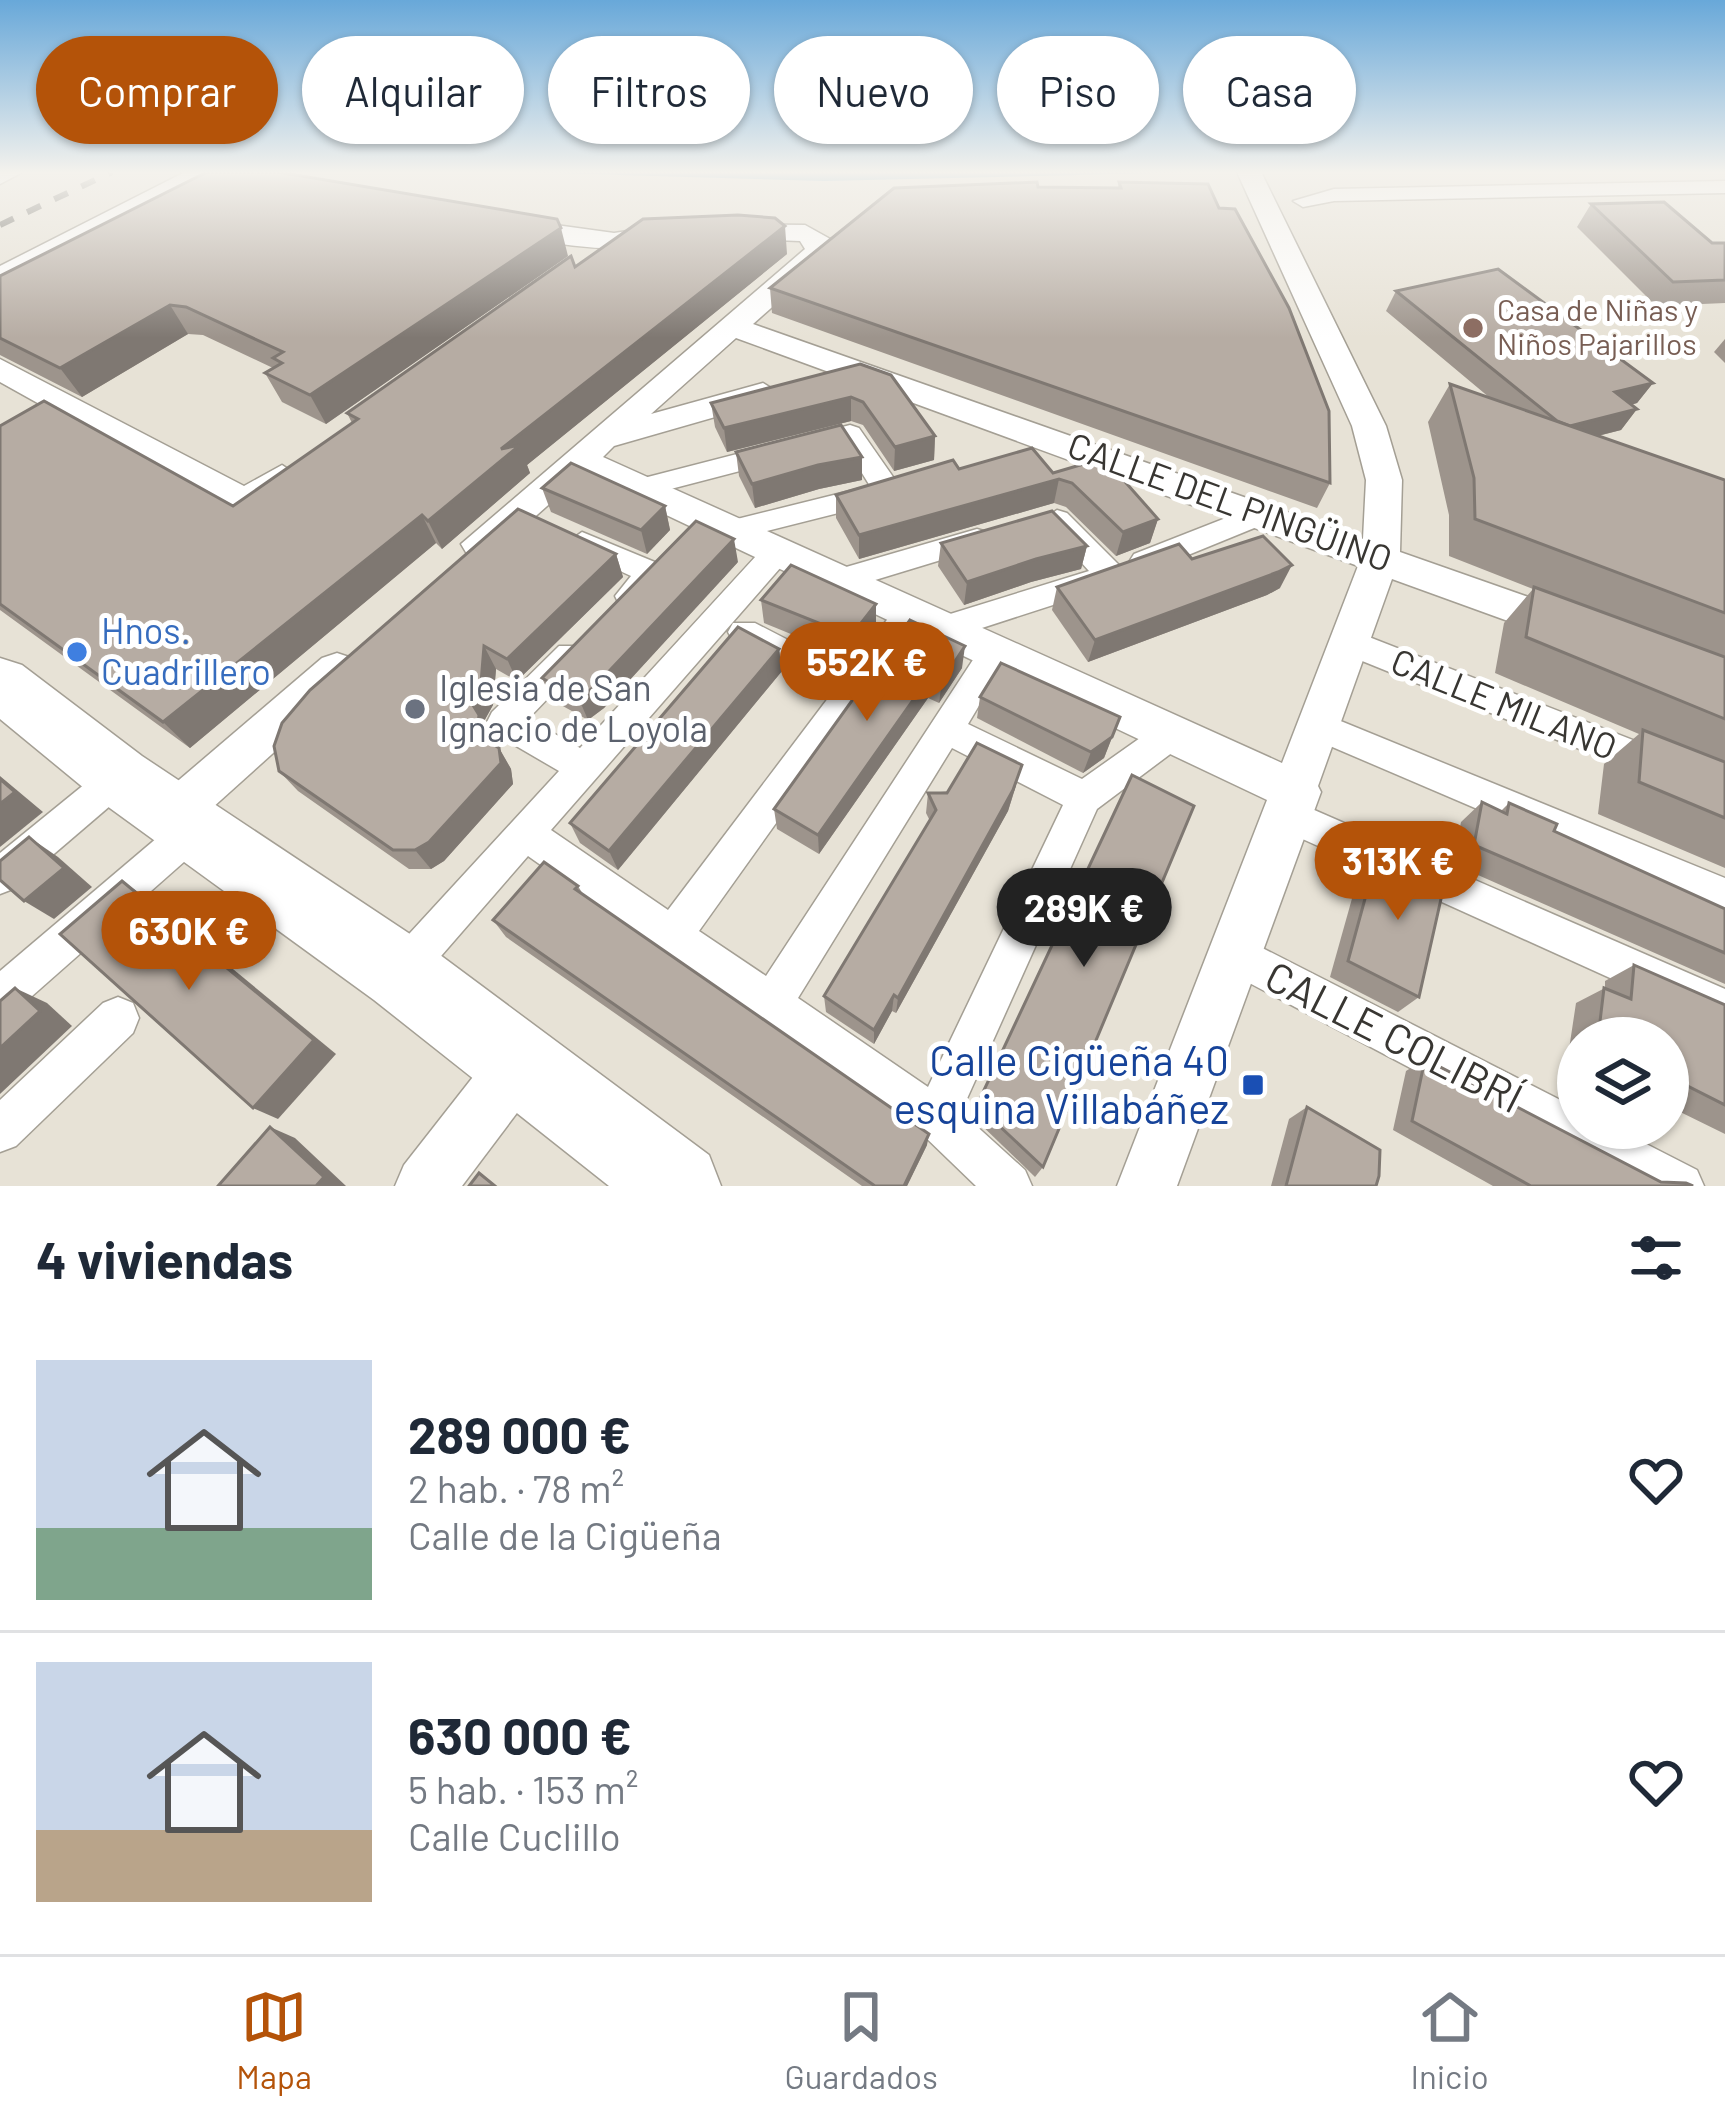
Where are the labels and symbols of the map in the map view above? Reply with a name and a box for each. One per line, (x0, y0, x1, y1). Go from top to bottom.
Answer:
place label: Casa de Niñas y Niños Pajarillos (1497, 291, 1698, 361)
marker: Casa de Niñas y Niños Pajarillos (1460, 315, 1486, 341)
street label: CALLE DEL PINGÜINO (1063, 422, 1398, 579)
place label: Hnos. Cuadrillero (101, 608, 271, 692)
pin: 552K € (769, 622, 965, 724)
street label: CALLE MILANO (1386, 638, 1623, 767)
marker: Hnos. Cuadrillero (64, 639, 90, 665)
place label: Iglesia de San Ignacio de Loyola (439, 665, 708, 749)
marker: Iglesia de San Ignacio de Loyola (402, 696, 428, 722)
pin: 313K € (1300, 821, 1496, 923)
pin: 289K € (986, 868, 1182, 970)
pin: 630K € (91, 891, 287, 993)
street label: CALLE COLIBRÍ (1258, 949, 1532, 1121)
place label: Calle Cigüeña 40 esquina Villabáñez (894, 1034, 1229, 1133)
marker: Calle Cigüeña 40 esquina Villabáñez (1240, 1072, 1266, 1098)

